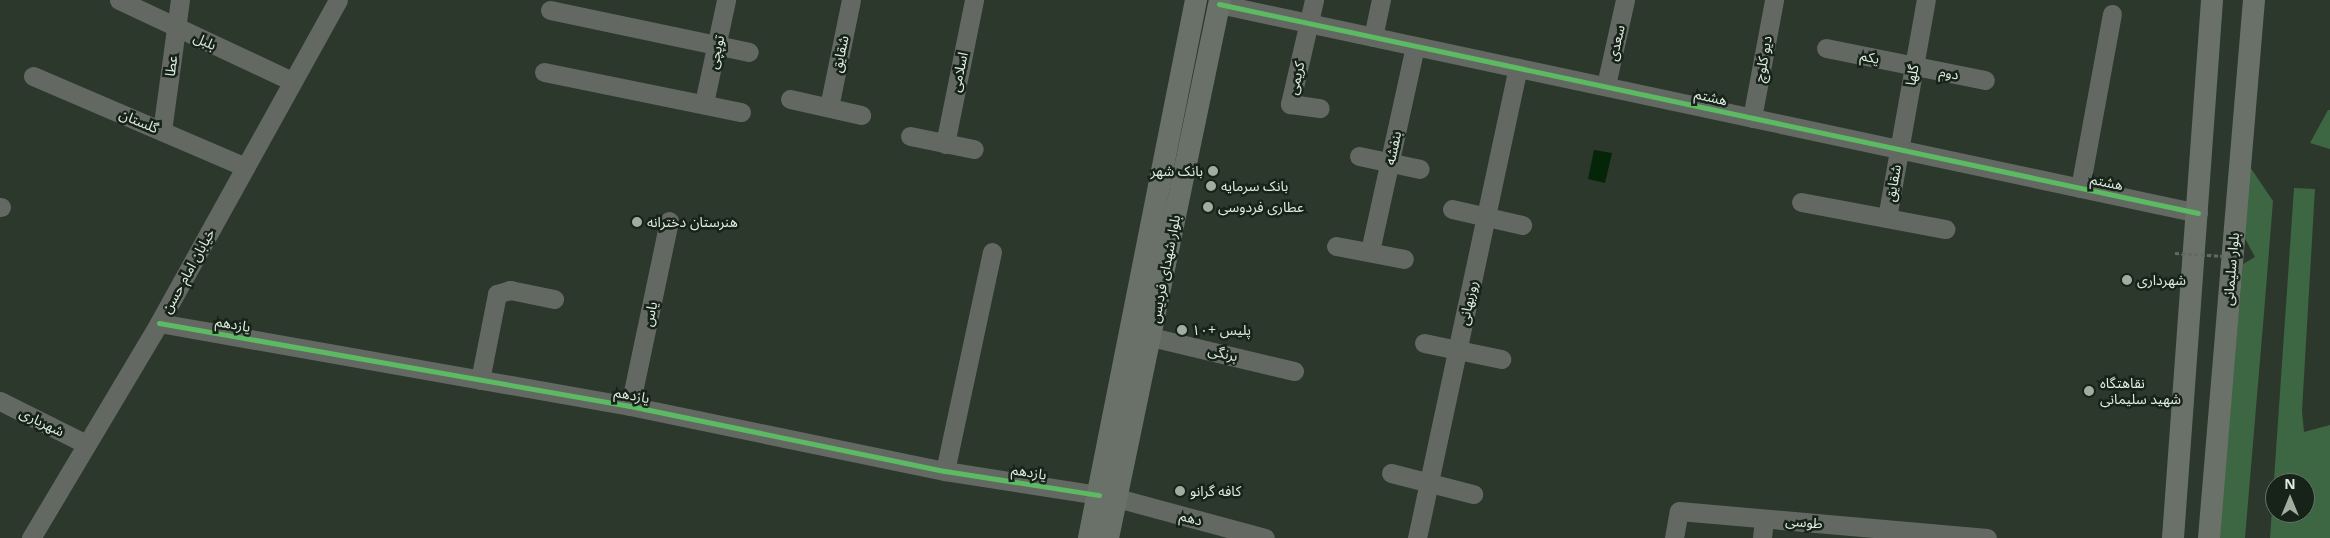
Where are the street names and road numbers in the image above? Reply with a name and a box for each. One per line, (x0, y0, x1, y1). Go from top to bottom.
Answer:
street label: سعدی (1604, 23, 1628, 63)
street label: بلبل (191, 29, 219, 53)
street label: توپچی (704, 34, 728, 70)
street label: شقایق (828, 34, 852, 74)
street label: دیو کلوچ (1751, 34, 1775, 84)
street label: یکم (1859, 47, 1881, 67)
street label: اسلامی (947, 51, 971, 93)
street label: عطا (161, 54, 181, 78)
street label: کریمی (1284, 60, 1308, 96)
street label: گلها (1902, 63, 1922, 87)
street label: دوم (1938, 63, 1960, 83)
street label: هشتم (1693, 85, 1729, 109)
street label: گلستان (117, 105, 161, 137)
street label: بنفشه (1381, 130, 1405, 166)
street label: شقایق (1881, 163, 1905, 203)
street label: هشتم (2089, 170, 2125, 194)
street label: بلوار شهدای فردیس (1146, 213, 1184, 325)
street label: خیابان امام حسن (158, 226, 218, 316)
street label: بلوار سلیمانی (2219, 232, 2243, 306)
street label: روزبهانی (1455, 279, 1481, 327)
street label: یاس (639, 300, 661, 328)
street label: یازدهم (214, 313, 252, 335)
street label: برنگی (1206, 341, 1240, 365)
street label: یازدهم (613, 383, 651, 407)
street label: شهریاری (17, 404, 67, 440)
street label: یازدهم (1010, 461, 1048, 483)
street label: دهم (1178, 507, 1204, 529)
street label: طوسی (1785, 512, 1823, 532)

